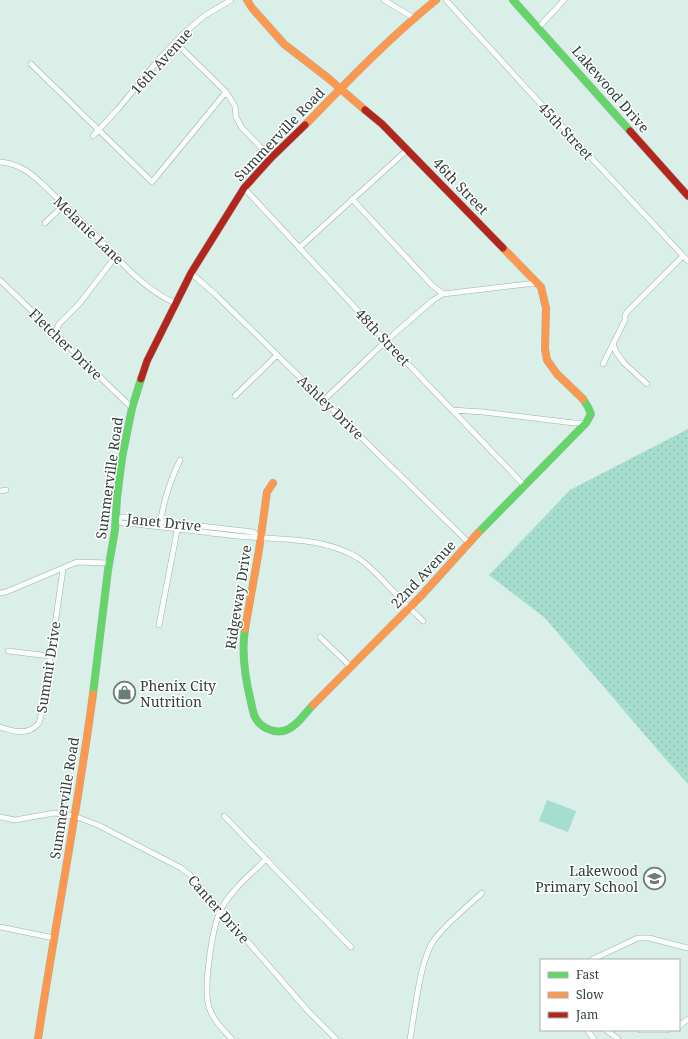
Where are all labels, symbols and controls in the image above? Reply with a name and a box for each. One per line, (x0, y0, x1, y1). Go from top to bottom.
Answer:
street label: 16th Avenue (126, 24, 196, 98)
street label: Lakewood Drive (568, 42, 654, 136)
street label: Summerville Road (229, 83, 329, 185)
street label: 45th Street (534, 98, 598, 164)
street label: 46th Street (429, 153, 493, 219)
street label: Melanie Lane (50, 192, 128, 268)
street label: Fletcher Drive (25, 304, 107, 384)
street label: 48th Street (351, 304, 415, 370)
street label: Ashley Drive (294, 371, 368, 443)
street label: Summerville Road (91, 415, 127, 540)
street label: Janet Drive (125, 509, 202, 535)
street label: 22nd Avenue (386, 536, 460, 612)
street label: Ridgeway Drive (220, 543, 256, 651)
street label: Summit Drive (31, 620, 65, 714)
place label: Phenix City Nutrition (140, 676, 216, 711)
shop icon: Phenix City Nutrition (111, 680, 137, 706)
street label: Summerville Road (45, 735, 83, 860)
place label: Lakewood Primary School (535, 861, 639, 896)
school or university icon: Lakewood Primary School (641, 865, 667, 891)
street label: Canter Drive (184, 871, 254, 947)
legend (540, 959, 680, 1031)
text: Fast (576, 966, 599, 983)
text: Slow (576, 986, 604, 1003)
text: Jam (575, 1006, 598, 1023)

